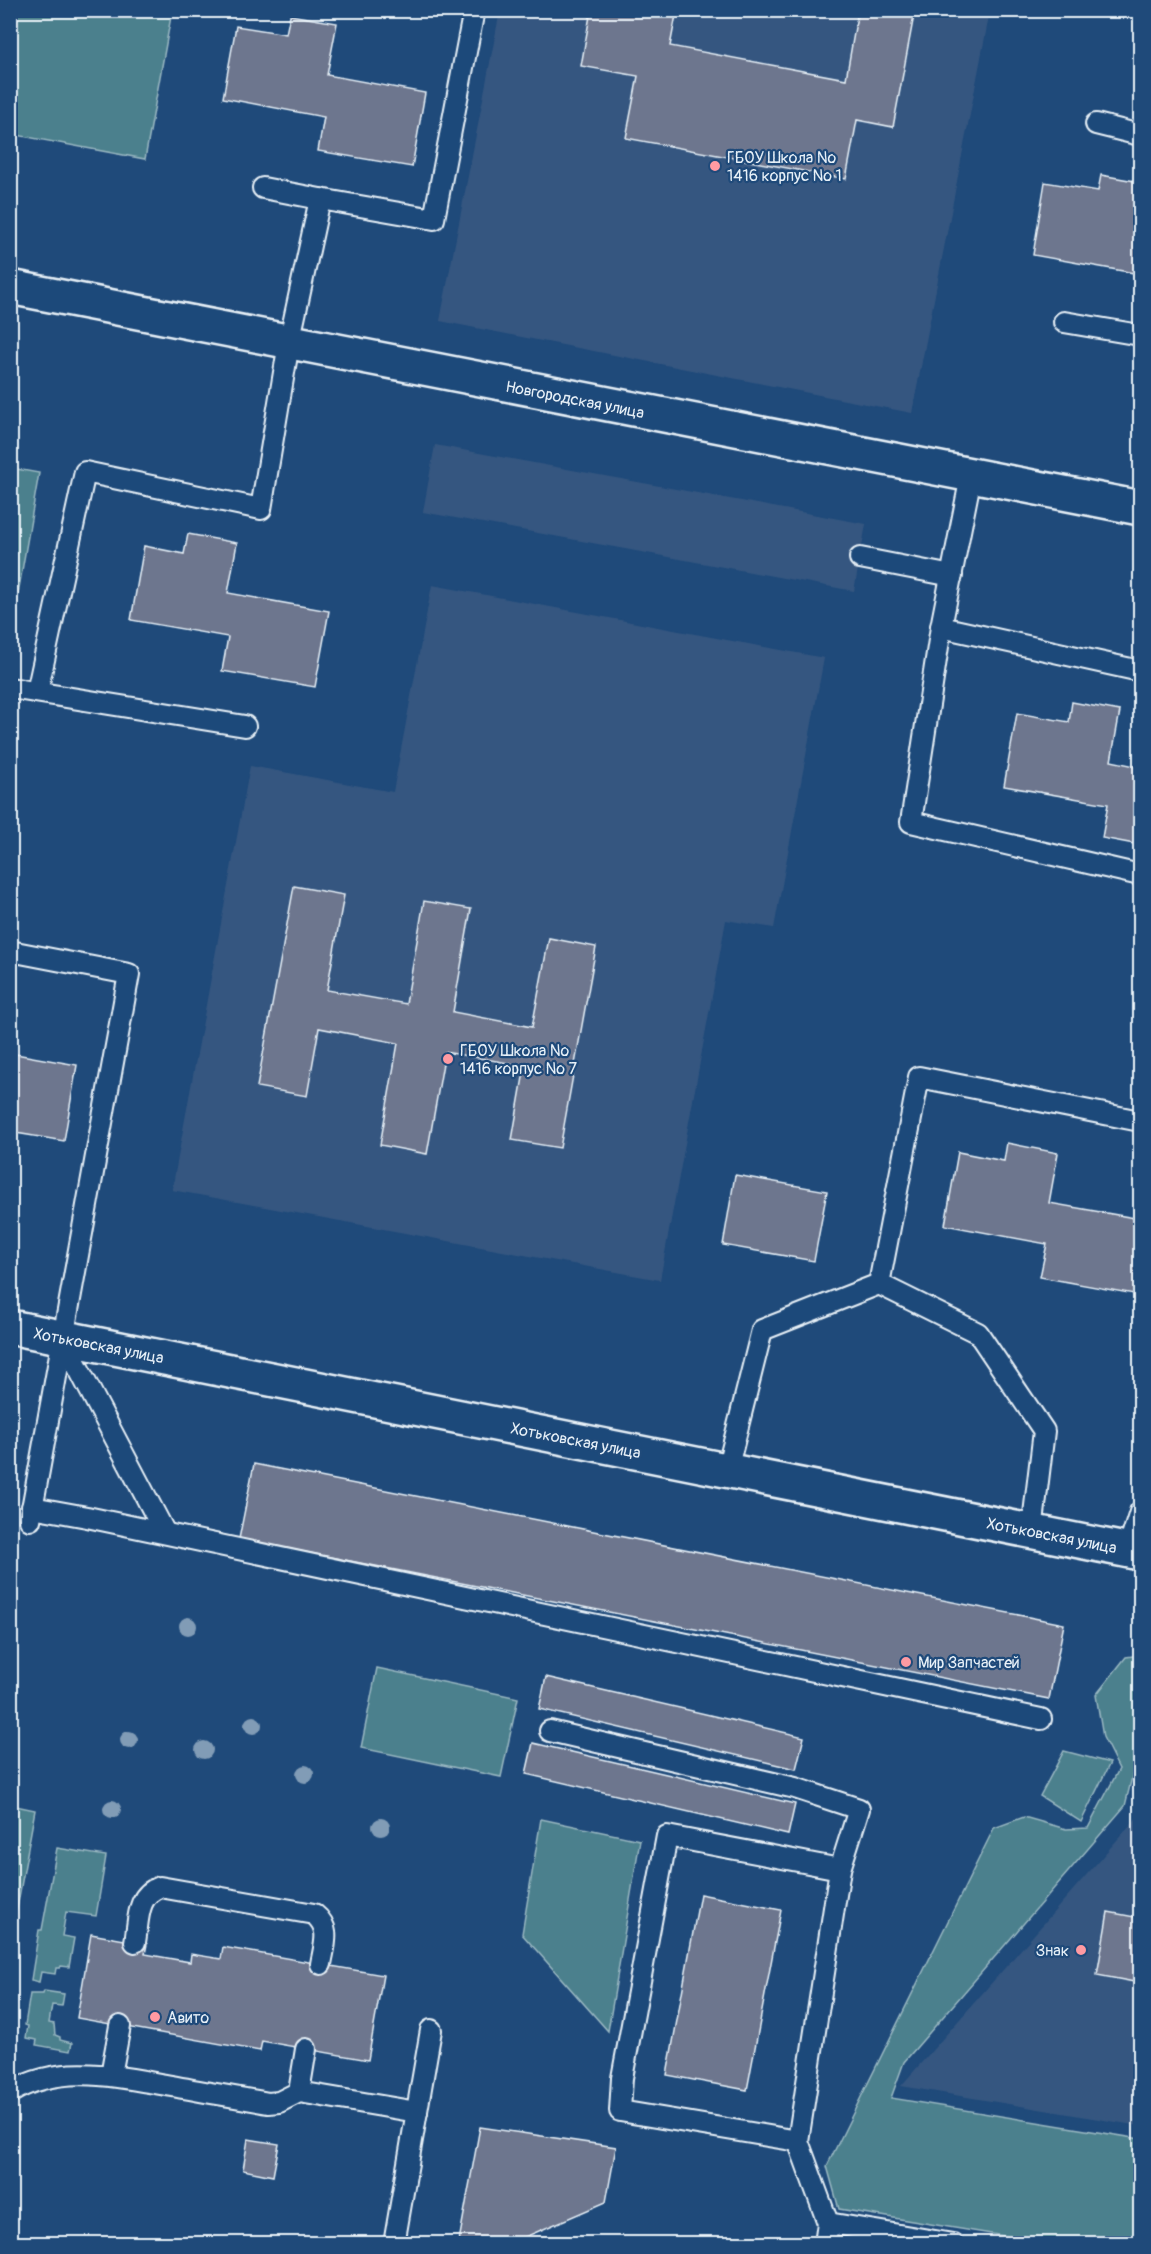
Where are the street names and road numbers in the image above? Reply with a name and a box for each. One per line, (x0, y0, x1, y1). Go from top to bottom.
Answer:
street label: Новгородская улица (504, 377, 646, 423)
street label: Хотьковская улица (32, 1324, 165, 1368)
street label: Хотьковская улица (509, 1419, 642, 1463)
street label: Хотьковская улица (985, 1514, 1118, 1558)

